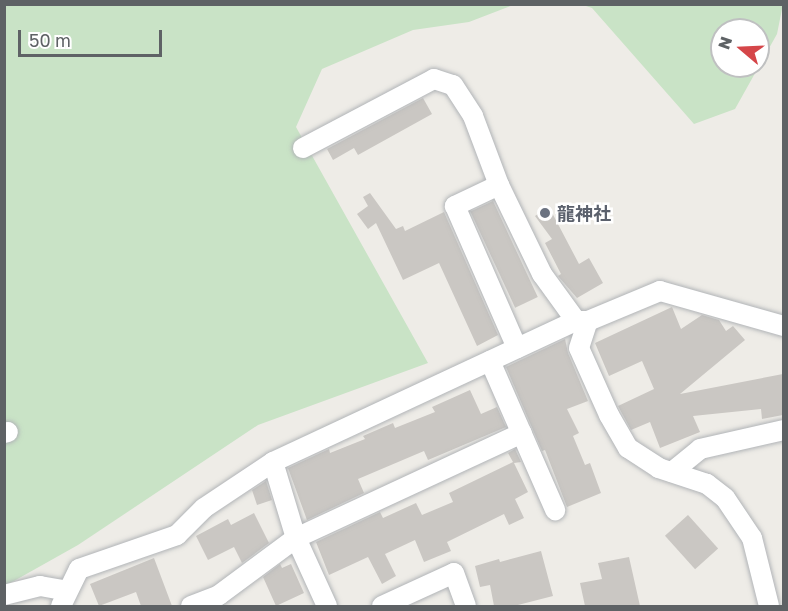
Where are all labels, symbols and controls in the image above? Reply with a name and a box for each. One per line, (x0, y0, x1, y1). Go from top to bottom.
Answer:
scale bar (21, 18, 165, 56)
north arrow (710, 18, 770, 78)
text: 50 m (29, 29, 71, 51)
text: N (713, 34, 736, 52)
place label: 龍神社 (557, 202, 611, 224)
marker: 龍神社 (538, 206, 552, 220)

